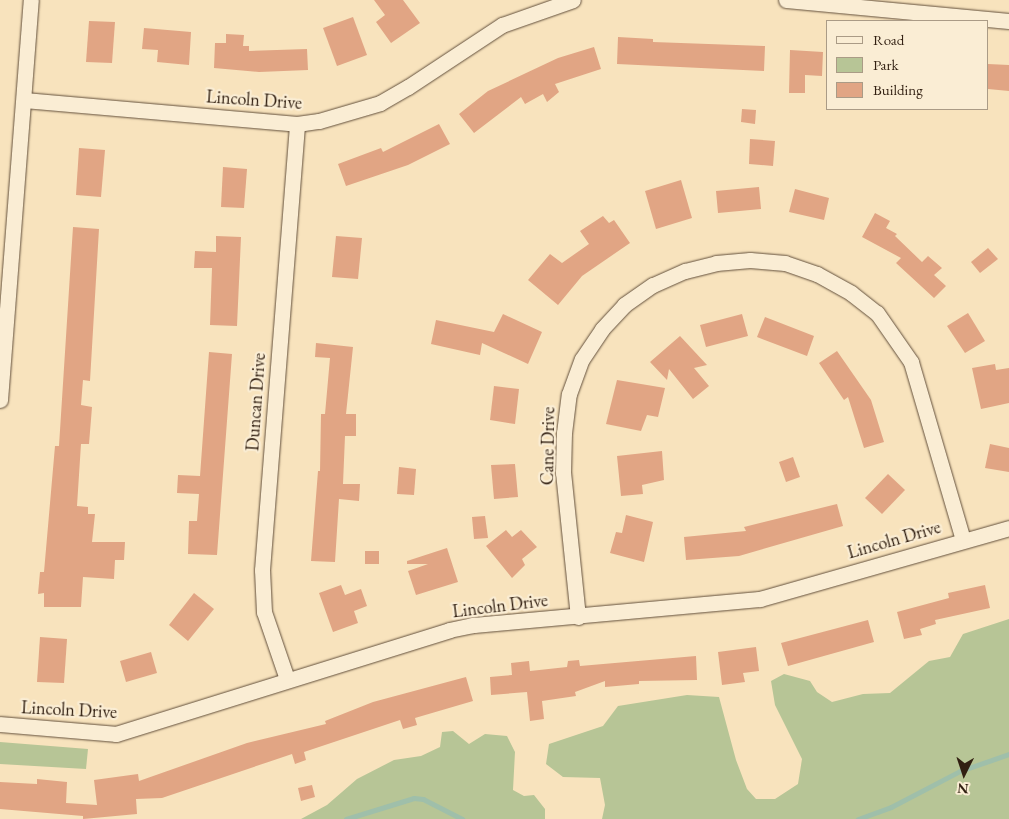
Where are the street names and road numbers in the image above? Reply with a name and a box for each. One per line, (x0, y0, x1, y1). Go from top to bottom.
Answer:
street label: Lincoln Drive (205, 86, 303, 114)
street label: Duncan Drive (242, 352, 270, 452)
street label: Cane Drive (537, 407, 559, 485)
street label: Lincoln Drive (845, 516, 943, 564)
street label: Lincoln Drive (451, 589, 549, 623)
street label: Lincoln Drive (21, 697, 117, 723)

